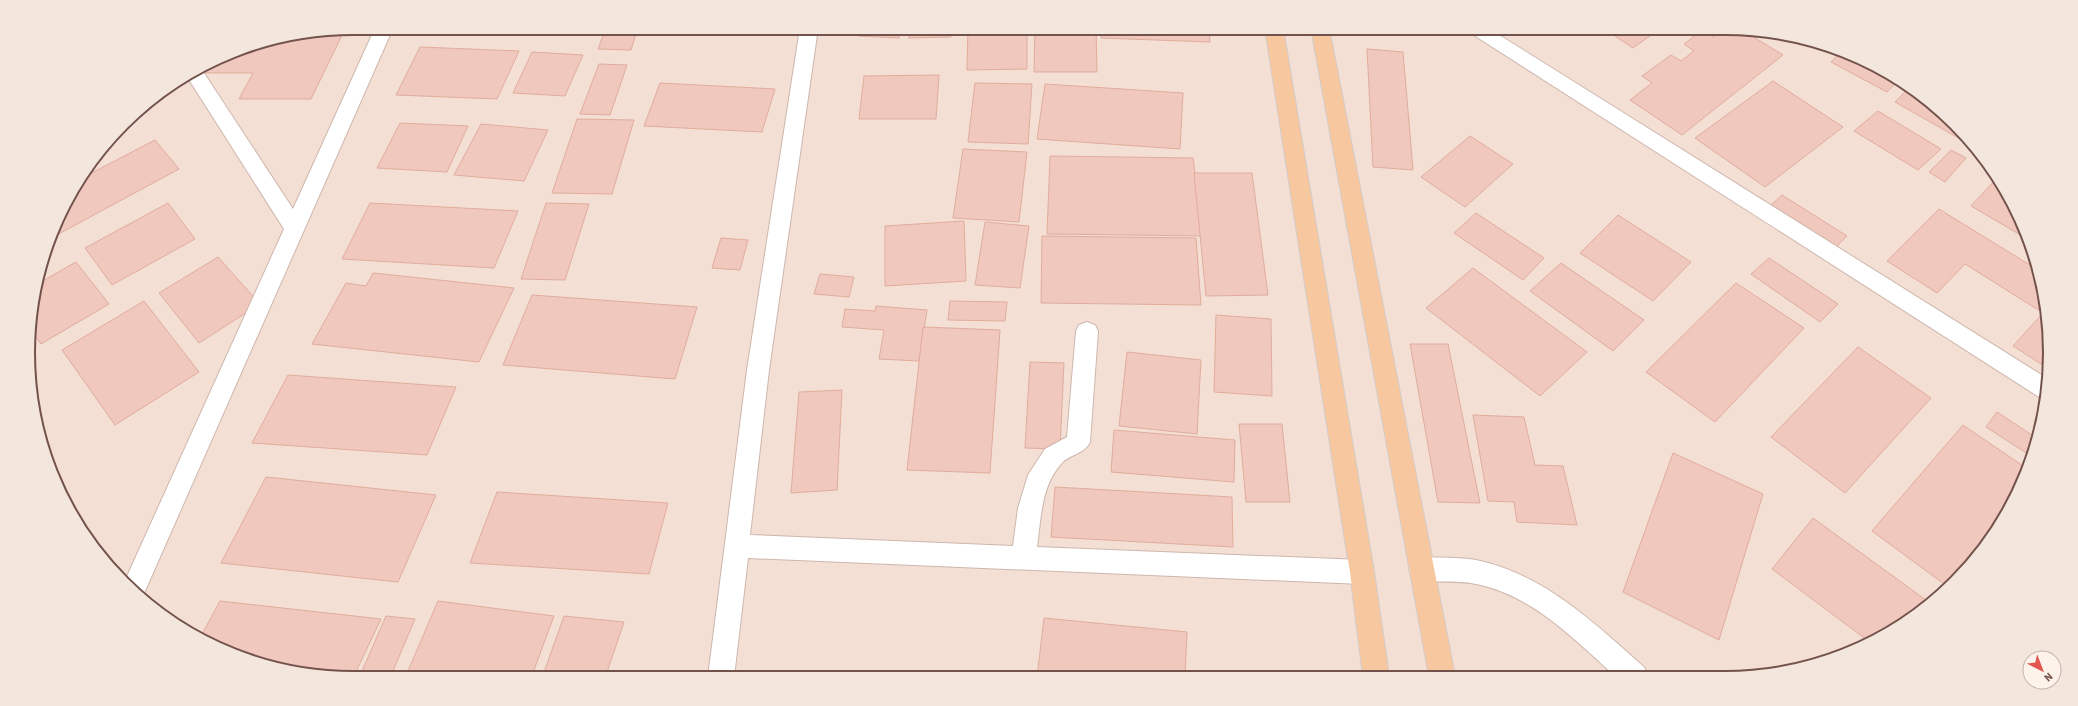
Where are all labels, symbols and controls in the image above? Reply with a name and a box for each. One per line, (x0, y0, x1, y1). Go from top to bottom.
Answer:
north arrow (2022, 650, 2062, 690)
text: N (2041, 669, 2056, 685)

